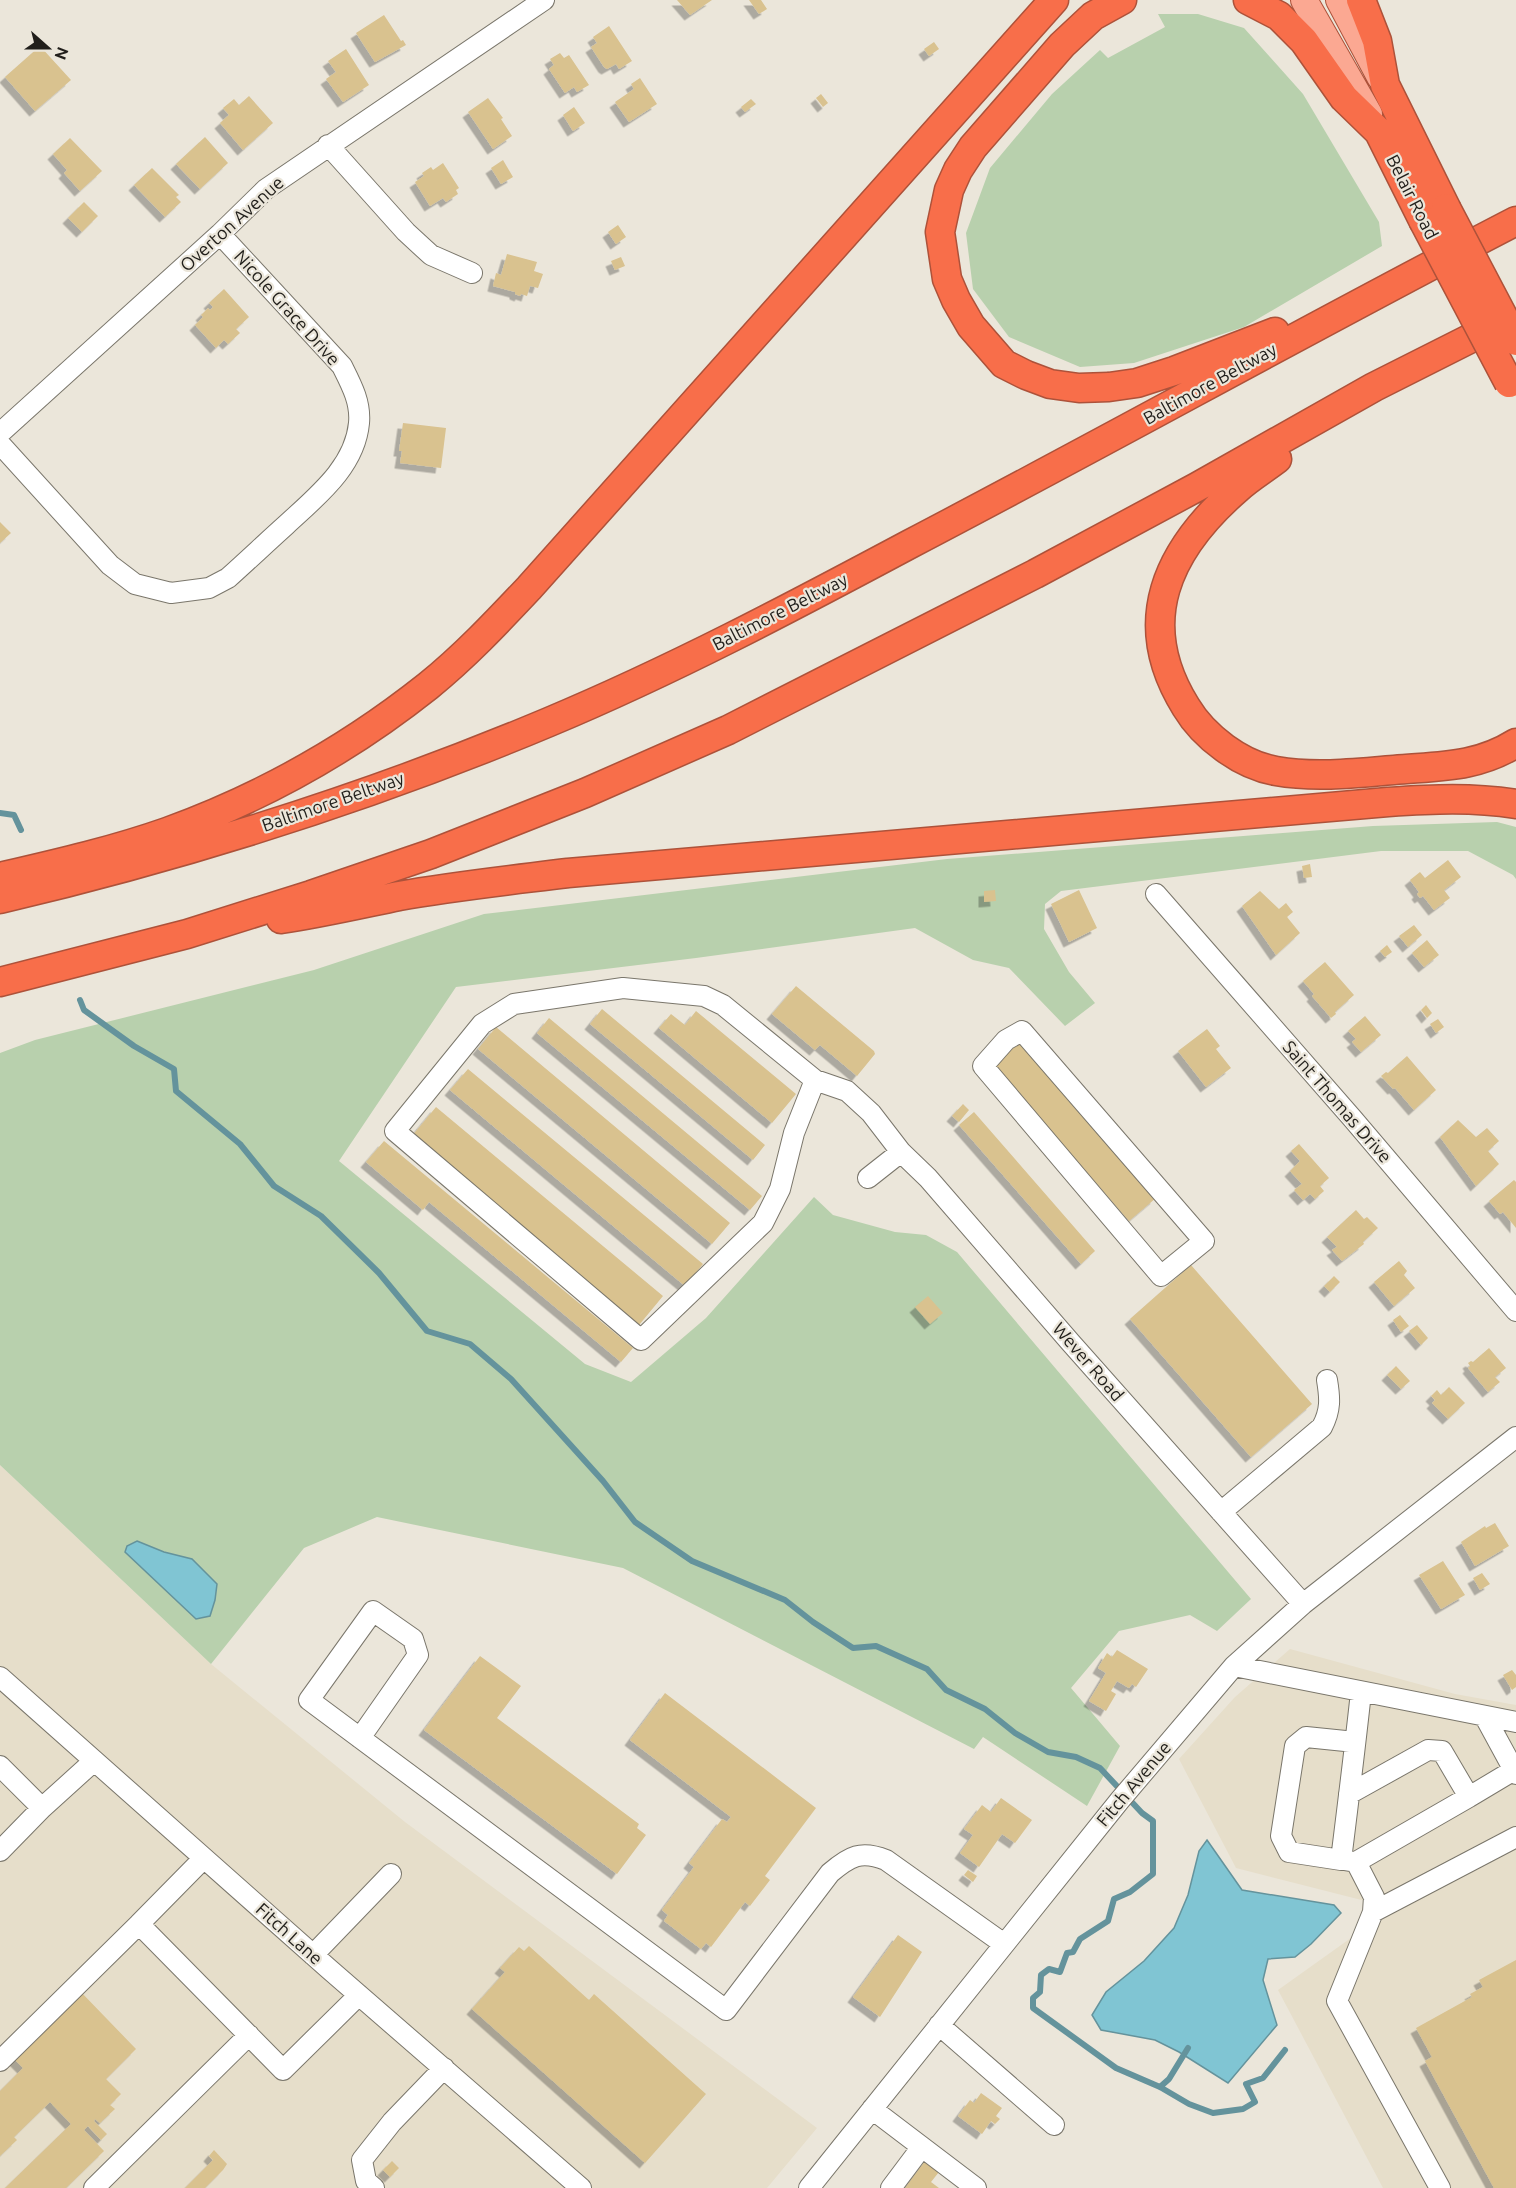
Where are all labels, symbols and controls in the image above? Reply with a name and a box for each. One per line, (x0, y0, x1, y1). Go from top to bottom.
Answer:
north arrow (18, 18, 78, 78)
text: N (51, 45, 73, 62)
street label: Belair Road (1383, 151, 1443, 242)
street label: Overton Avenue (176, 172, 287, 275)
street label: Nicole Grace Drive (231, 246, 345, 369)
street label: Baltimore Beltway (1140, 338, 1280, 428)
street label: Baltimore Beltway (709, 568, 851, 654)
street label: Baltimore Beltway (259, 767, 407, 835)
street label: Saint Thomas Drive (1279, 1036, 1396, 1166)
street label: Wever Road (1049, 1318, 1128, 1405)
street label: Fitch Avenue (1092, 1737, 1174, 1830)
street label: Fitch Lane (252, 1898, 327, 1968)

